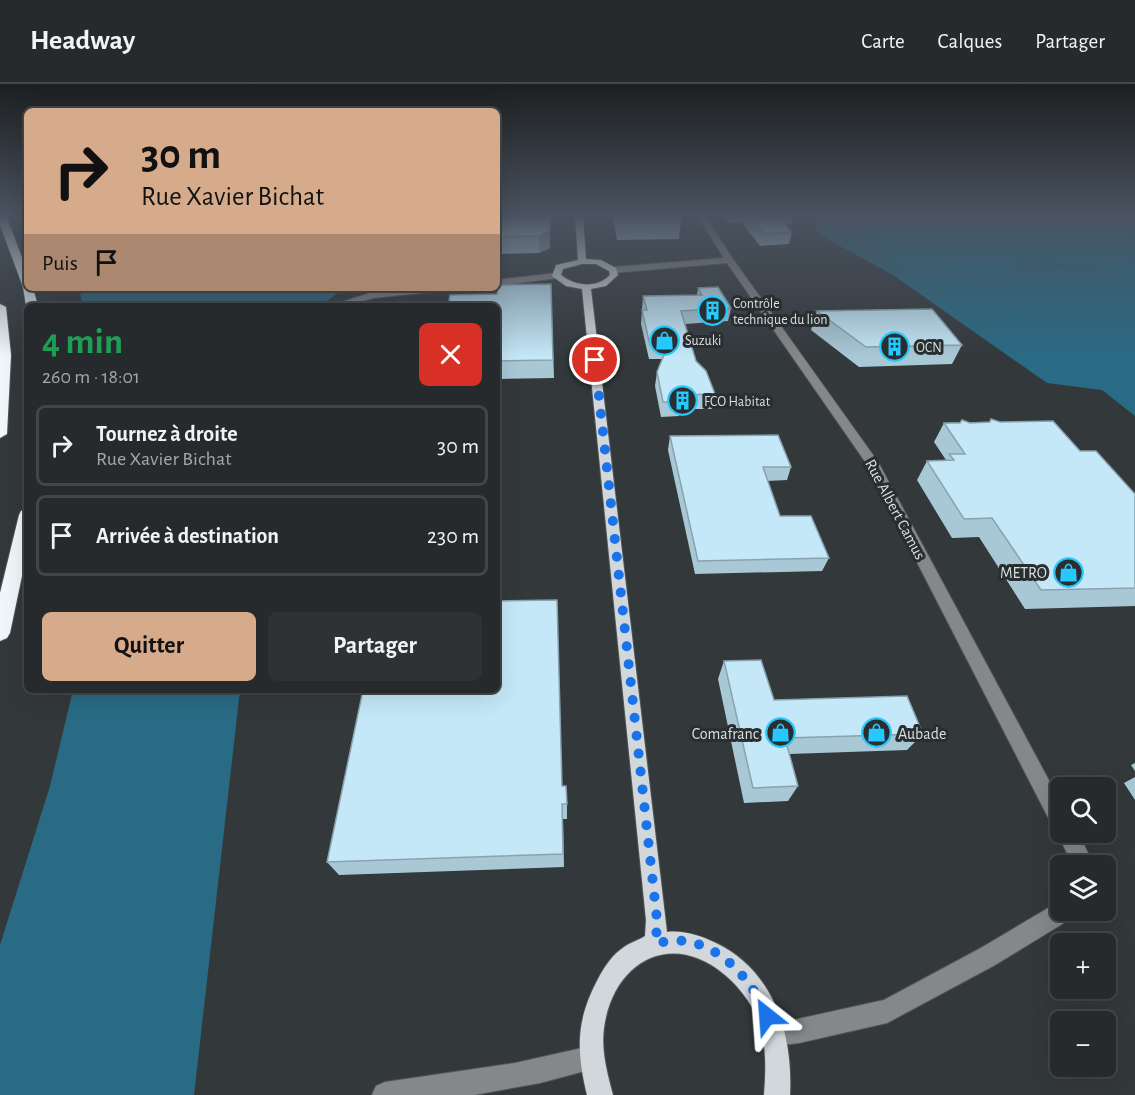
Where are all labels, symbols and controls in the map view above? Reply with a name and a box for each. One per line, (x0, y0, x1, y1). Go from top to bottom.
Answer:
text: Headway (30, 27, 135, 55)
text: Carte (861, 31, 905, 52)
text: Calques (938, 31, 1002, 52)
text: Partager (1035, 31, 1105, 52)
icon: right (42, 132, 120, 210)
text: 30 m (141, 134, 221, 176)
text: Rue Xavier Bichat (141, 183, 324, 210)
icon: arrive (90, 246, 123, 279)
text: Puis (42, 252, 78, 274)
building icon: Contrôle technique du lion (696, 295, 728, 327)
place label: Contrôle technique du lion (733, 297, 827, 327)
button: close (419, 323, 482, 386)
text: 4 min (42, 324, 123, 360)
shop icon: Suzuki (648, 324, 680, 356)
building icon: OCN (879, 331, 911, 363)
pin (569, 334, 620, 385)
place label: Suzuki (685, 334, 721, 348)
place label: OCN (916, 341, 942, 355)
icon: arrive (578, 343, 611, 376)
text: 260 m · 18:01 (42, 367, 140, 387)
building icon: FCO Habitat (667, 385, 699, 417)
place label: FCO Habitat (704, 395, 771, 409)
text: Tournez à droite (96, 423, 238, 445)
icon: right (45, 429, 78, 462)
text: 30 m (437, 435, 479, 457)
text: Rue Xavier Bichat (96, 449, 232, 469)
street label: Rue Albert Camus (862, 457, 928, 562)
icon: arrive (45, 519, 78, 552)
text: Arrivée à destination (96, 525, 279, 547)
text: 230 m (427, 525, 479, 547)
shop icon: METRO (1052, 556, 1084, 588)
place label: METRO (1000, 565, 1047, 581)
button: Quitter (42, 612, 256, 681)
button: Partager (268, 612, 482, 681)
shop icon: Comafranc (764, 717, 796, 749)
shop icon: Aubade (861, 717, 893, 749)
place label: Comafranc (692, 726, 759, 742)
place label: Aubade (898, 726, 946, 742)
map controls (1050, 777, 1116, 1077)
button: search (1050, 777, 1116, 843)
button: layers (1050, 855, 1116, 921)
button: + (1050, 933, 1116, 999)
position arrow (735, 984, 799, 1048)
button: − (1050, 1011, 1116, 1077)

